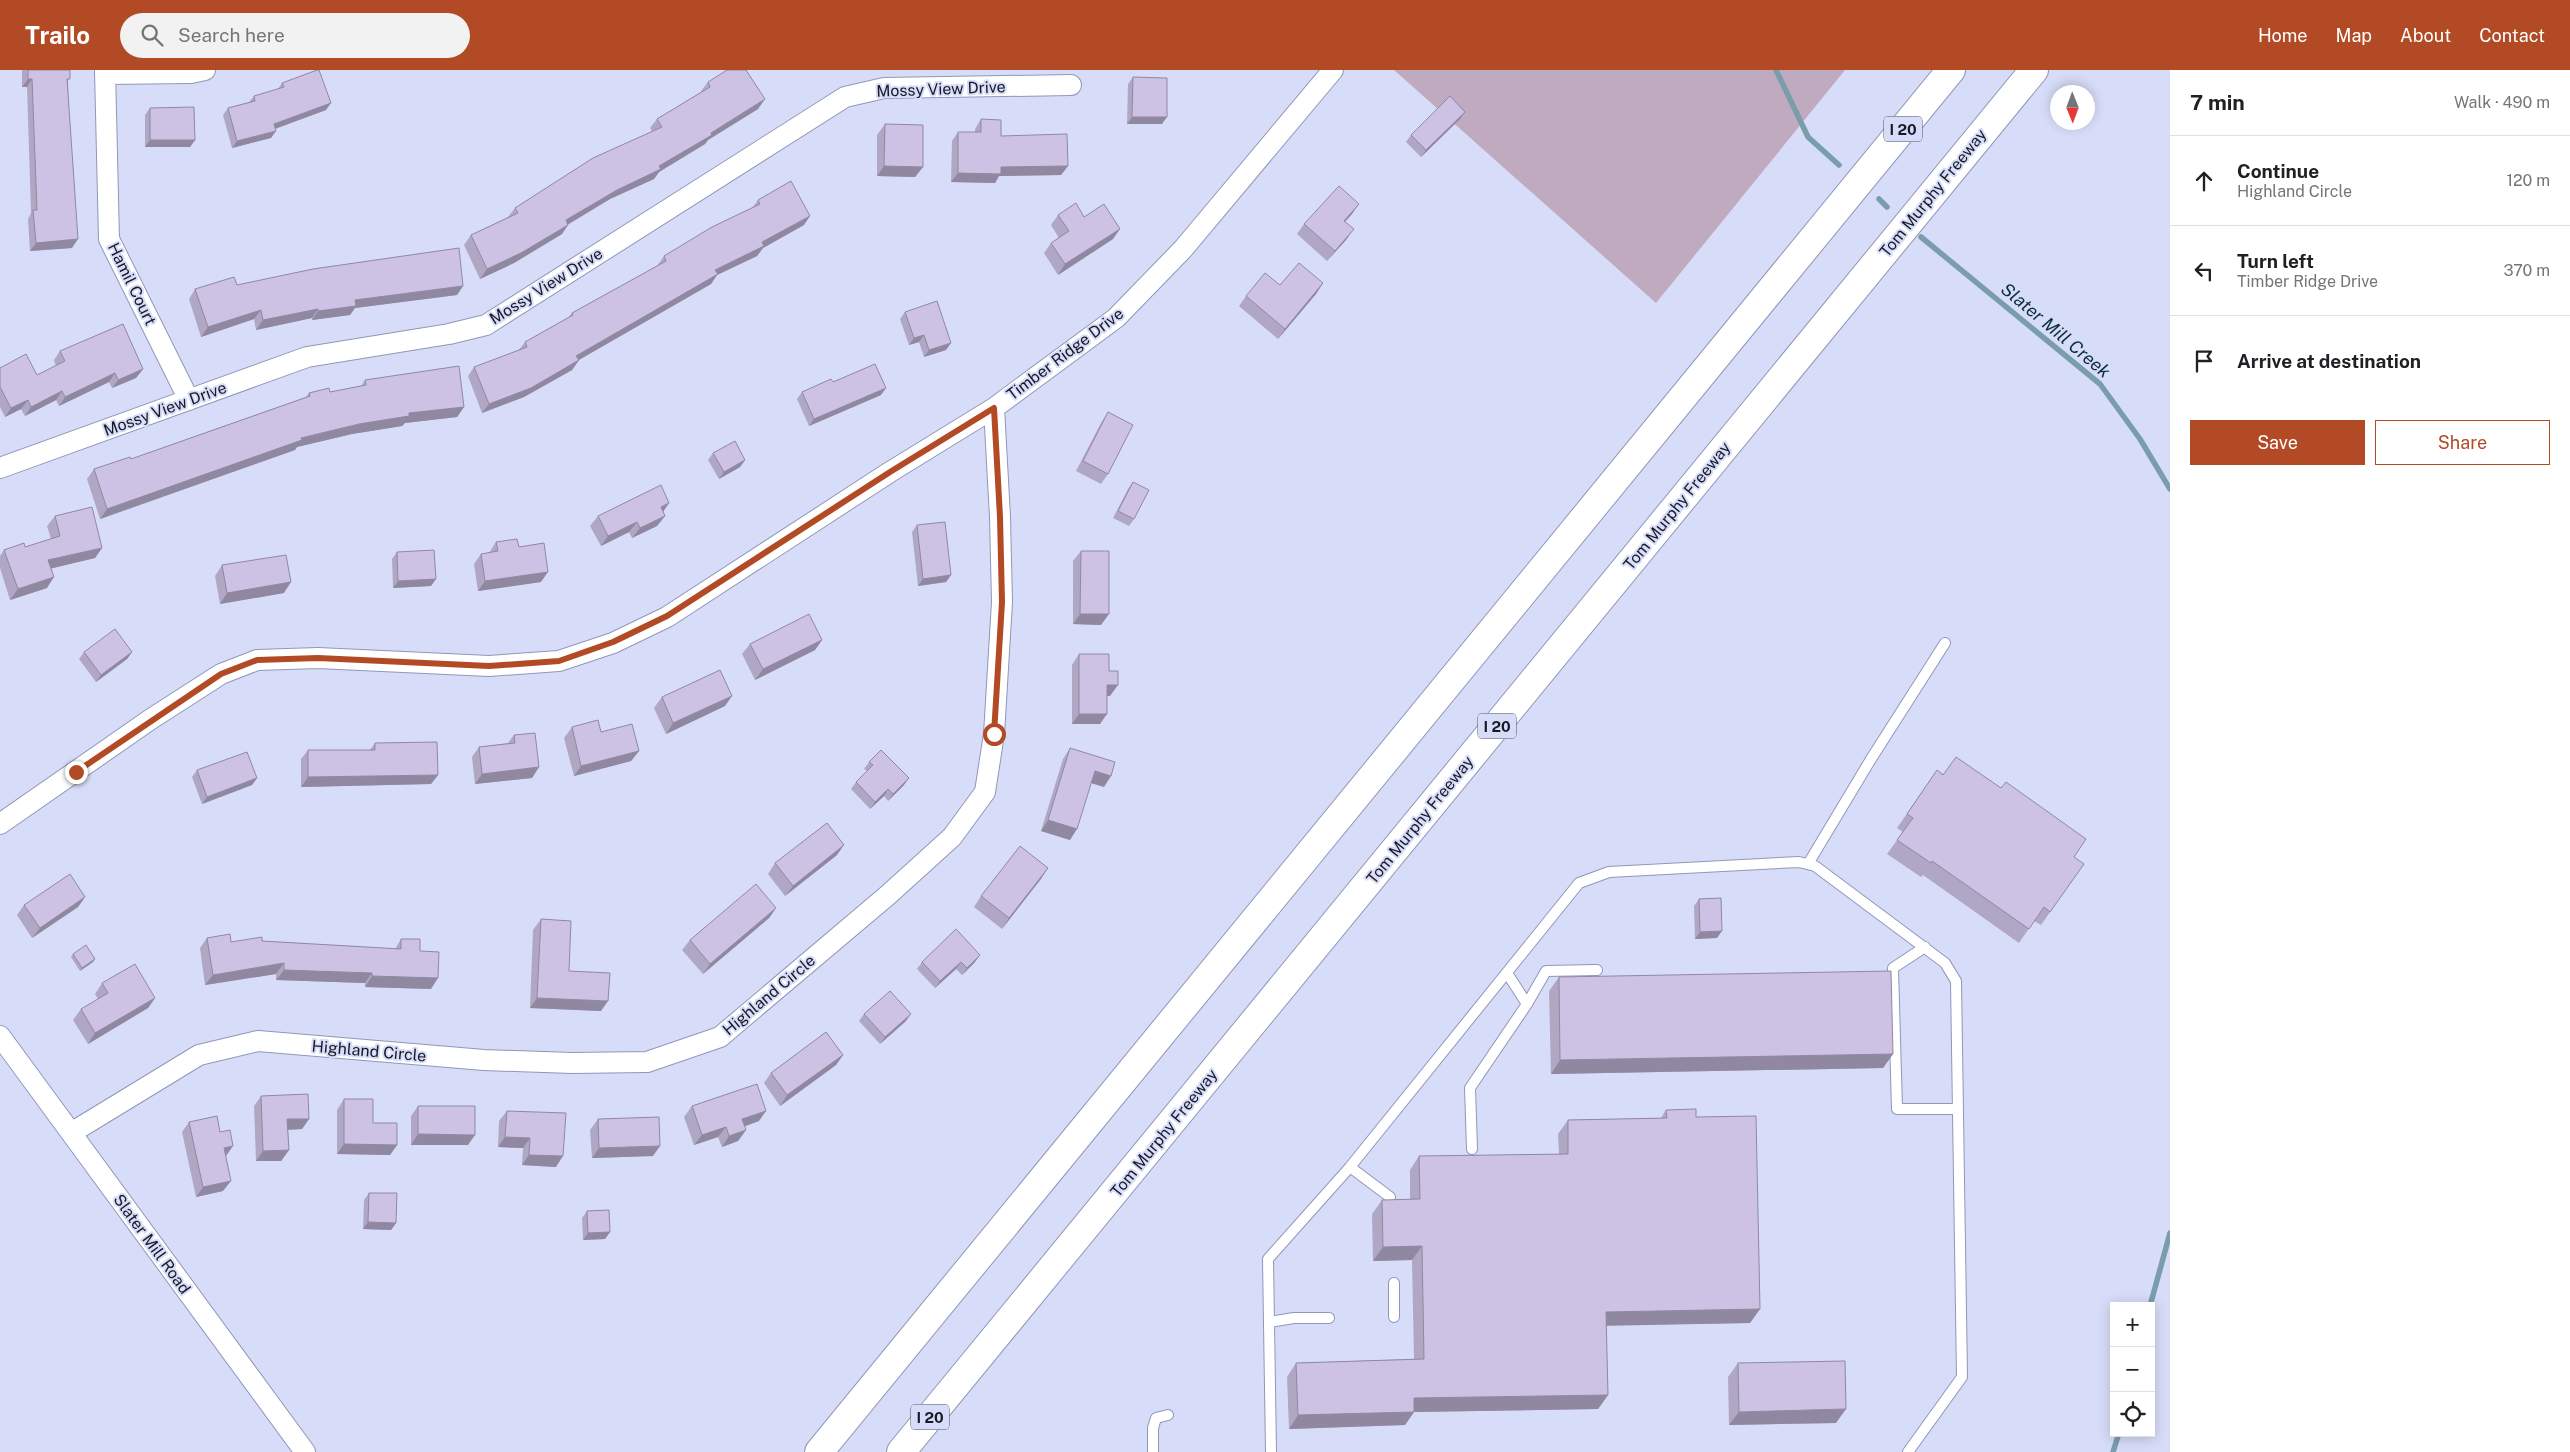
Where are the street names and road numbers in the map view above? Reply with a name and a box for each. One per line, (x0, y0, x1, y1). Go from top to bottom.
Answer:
street label: Mossy View Drive (876, 77, 1006, 101)
road number: I 20 (1884, 116, 1922, 142)
street label: Tom Murphy Freeway (1876, 125, 1991, 261)
street label: Hamil Court (104, 240, 160, 328)
street label: Mossy View Drive (486, 244, 606, 328)
street label: Timber Ridge Drive (1003, 304, 1127, 404)
street label: Mossy View Drive (101, 378, 229, 440)
street label: Tom Murphy Freeway (1620, 438, 1735, 574)
road number: I 20 (1478, 714, 1516, 738)
street label: Tom Murphy Freeway (1363, 752, 1478, 888)
street label: Highland Circle (719, 951, 819, 1039)
street label: Highland Circle (311, 1037, 427, 1065)
street label: Tom Murphy Freeway (1107, 1065, 1222, 1201)
street label: Slater Mill Road (109, 1190, 195, 1298)
road number: I 20 (911, 1404, 949, 1430)

